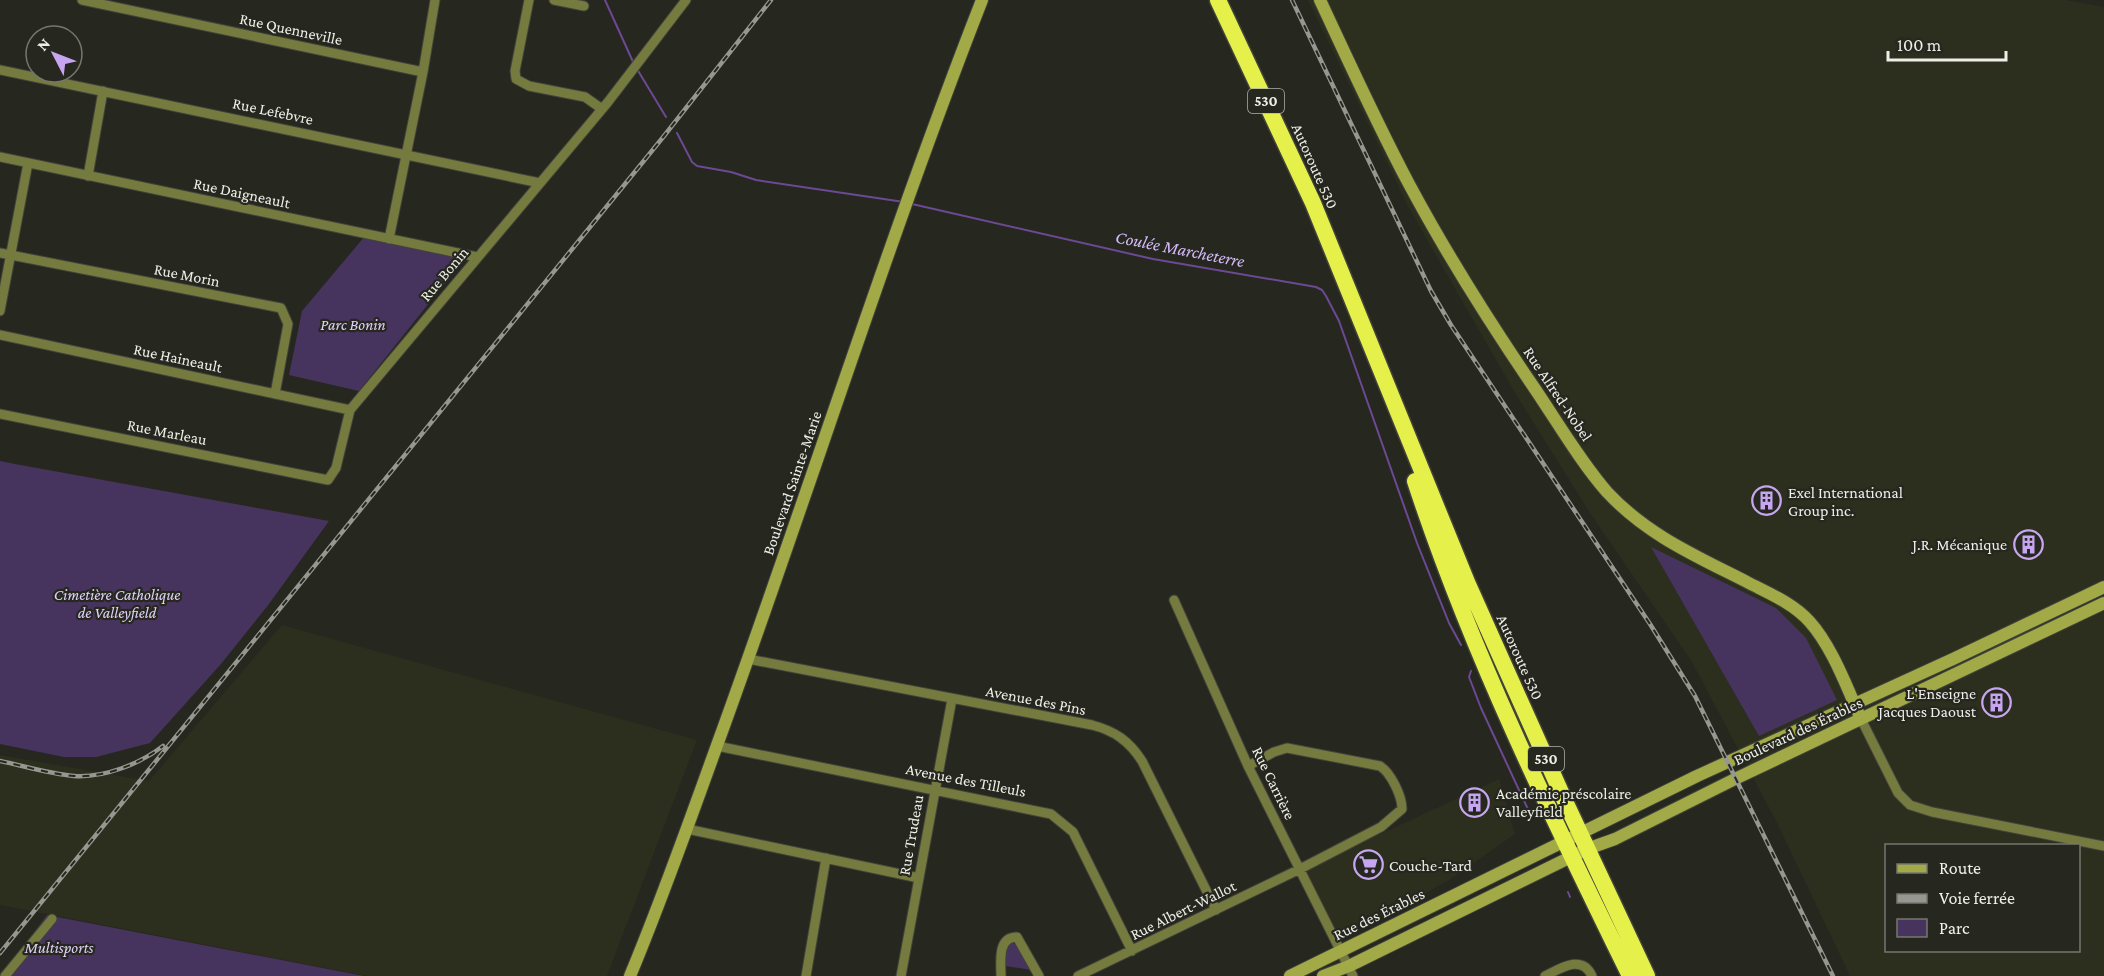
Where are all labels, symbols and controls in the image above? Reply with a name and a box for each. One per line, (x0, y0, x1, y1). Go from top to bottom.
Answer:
street label: Rue Quenneville (238, 10, 344, 48)
north arrow (24, 24, 84, 84)
scale bar (1888, 24, 2006, 62)
text: N (33, 34, 53, 54)
text: 100 m (1897, 35, 1942, 55)
road number: 530 (1248, 89, 1284, 113)
street label: Rue Lefebvre (231, 94, 315, 128)
street label: Autoroute 530 (1289, 121, 1341, 211)
street label: Rue Daigneault (192, 174, 292, 213)
water label: Coulée Marcheterre (1114, 227, 1246, 271)
street label: Rue Bonin (417, 243, 472, 304)
street label: Rue Morin (153, 260, 222, 290)
park label: Parc Bonin (320, 316, 386, 333)
street label: Rue Haineault (132, 340, 225, 376)
street label: Rue Alfred-Nobel (1520, 344, 1596, 444)
street label: Boulevard Sainte-Marie (759, 409, 825, 557)
street label: Rue Marleau (126, 416, 209, 448)
place label: Exel International Group inc. (1788, 484, 1903, 520)
building icon: Exel International Group inc. (1751, 485, 1783, 517)
building icon: J.R. Mécanique (2012, 528, 2044, 560)
place label: J.R. Mécanique (1910, 536, 2007, 554)
park label: Cimetière Catholique de Valleyfield (54, 586, 180, 622)
street label: Autoroute 530 (1494, 612, 1546, 702)
street label: Avenue des Pins (984, 682, 1088, 718)
place label: L'Enseigne Jacques Daoust (1876, 685, 1977, 721)
building icon: L'Enseigne Jacques Daoust (1981, 686, 2013, 718)
street label: Boulevard des Érables (1731, 694, 1865, 768)
street label: Rue Carrière (1249, 744, 1299, 822)
road number: 530 (1528, 747, 1564, 771)
street label: Avenue des Tilleuls (904, 760, 1028, 800)
place label: Académie préscolaire Valleyfield (1496, 785, 1631, 821)
building icon: Académie préscolaire Valleyfield (1459, 786, 1491, 818)
street label: Rue Trudeau (896, 793, 927, 877)
legend (1885, 844, 2080, 952)
supermarket icon: Couche-Tard (1352, 849, 1384, 881)
place label: Couche-Tard (1389, 857, 1473, 874)
text: Route (1939, 858, 1981, 878)
street label: Rue Albert-Wallot (1128, 877, 1239, 943)
street label: Rue des Érables (1331, 885, 1427, 943)
text: Voie ferrée (1939, 888, 2015, 908)
text: Parc (1939, 918, 1970, 938)
park label: Multisports (24, 939, 93, 957)

